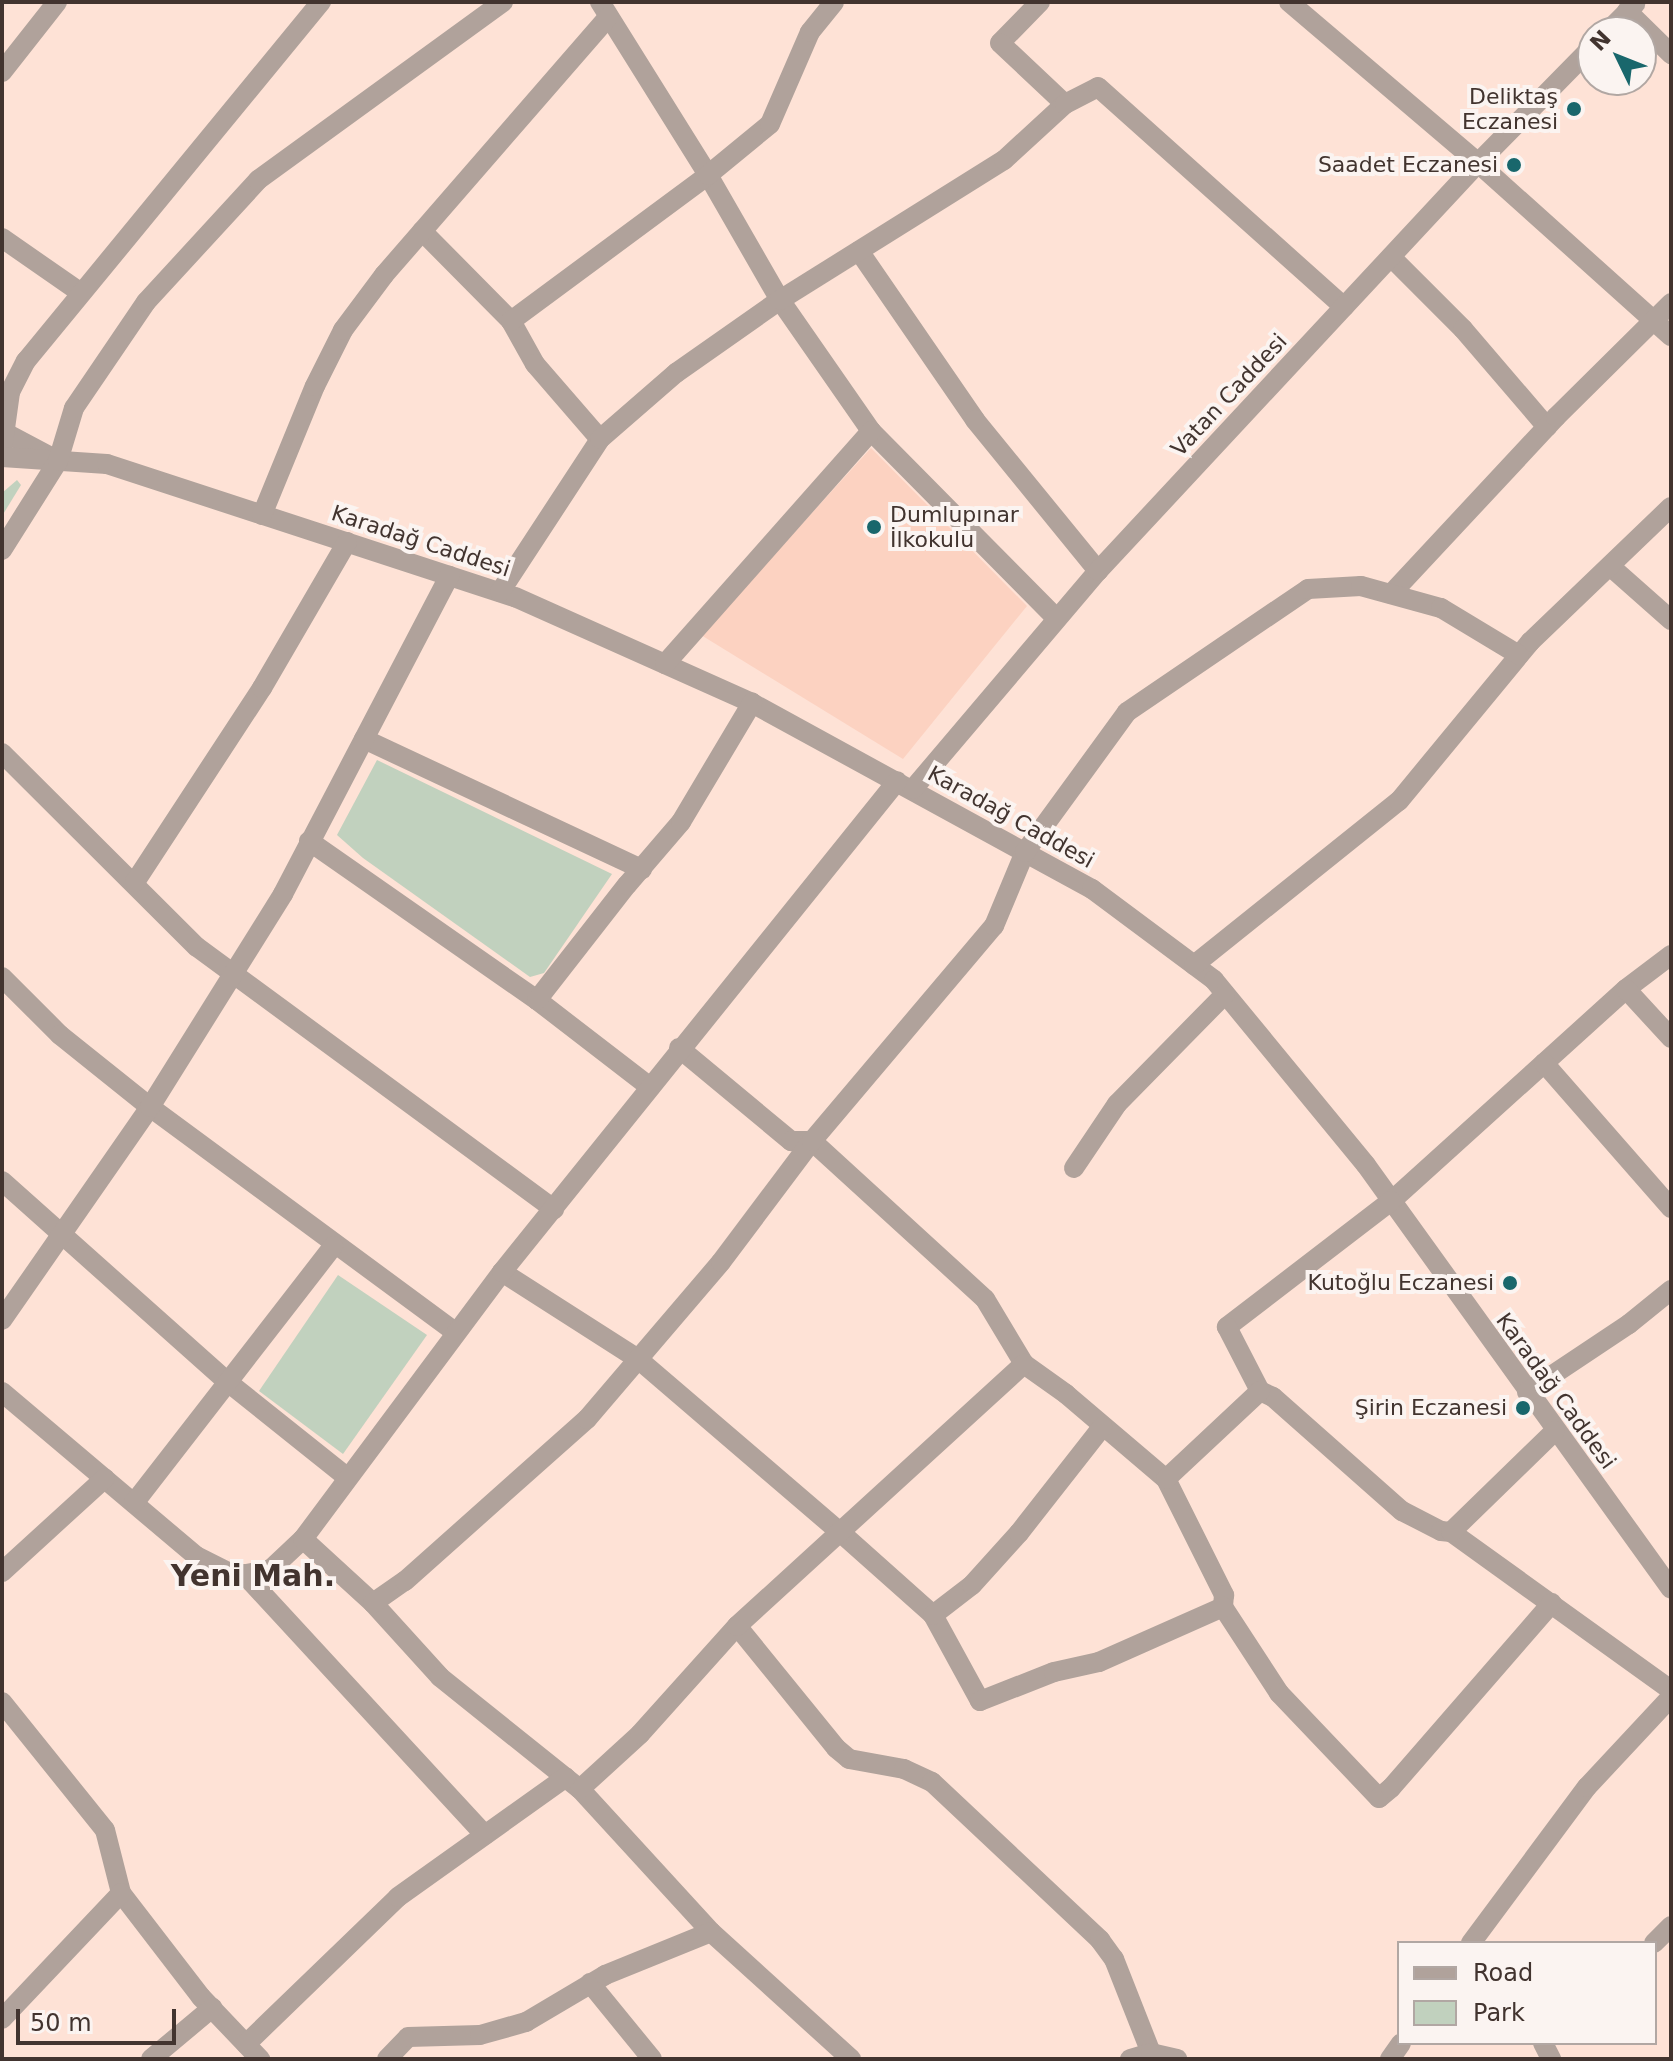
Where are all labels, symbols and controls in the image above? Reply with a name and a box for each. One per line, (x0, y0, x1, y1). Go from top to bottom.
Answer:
north arrow (1577, 16, 1657, 96)
text: N (1585, 25, 1616, 56)
place label: Deliktaş Eczanesi (1462, 83, 1558, 134)
marker: Deliktaş Eczanesi (1565, 100, 1583, 118)
place label: Saadet Eczanesi (1318, 152, 1498, 178)
marker: Saadet Eczanesi (1505, 156, 1523, 174)
street label: Vatan Caddesi (1166, 328, 1292, 462)
street label: Karadağ Caddesi (328, 500, 514, 582)
place label: Dumlupınar İlkokulu (890, 501, 1019, 552)
marker: Dumlupınar İlkokulu (865, 518, 883, 536)
street label: Karadağ Caddesi (923, 760, 1099, 874)
place label: Kutoğlu Eczanesi (1308, 1270, 1494, 1296)
marker: Kutoğlu Eczanesi (1501, 1274, 1519, 1292)
street label: Karadağ Caddesi (1491, 1308, 1621, 1474)
place label: Şirin Eczanesi (1355, 1395, 1507, 1421)
marker: Şirin Eczanesi (1514, 1399, 1532, 1417)
district label: Yeni Mah. (171, 1558, 335, 1594)
legend (1397, 1941, 1657, 2045)
text: Road (1473, 1959, 1533, 1987)
scale bar (20, 1993, 180, 2043)
text: Park (1473, 1999, 1525, 2027)
text: 50 m (30, 2009, 92, 2037)

